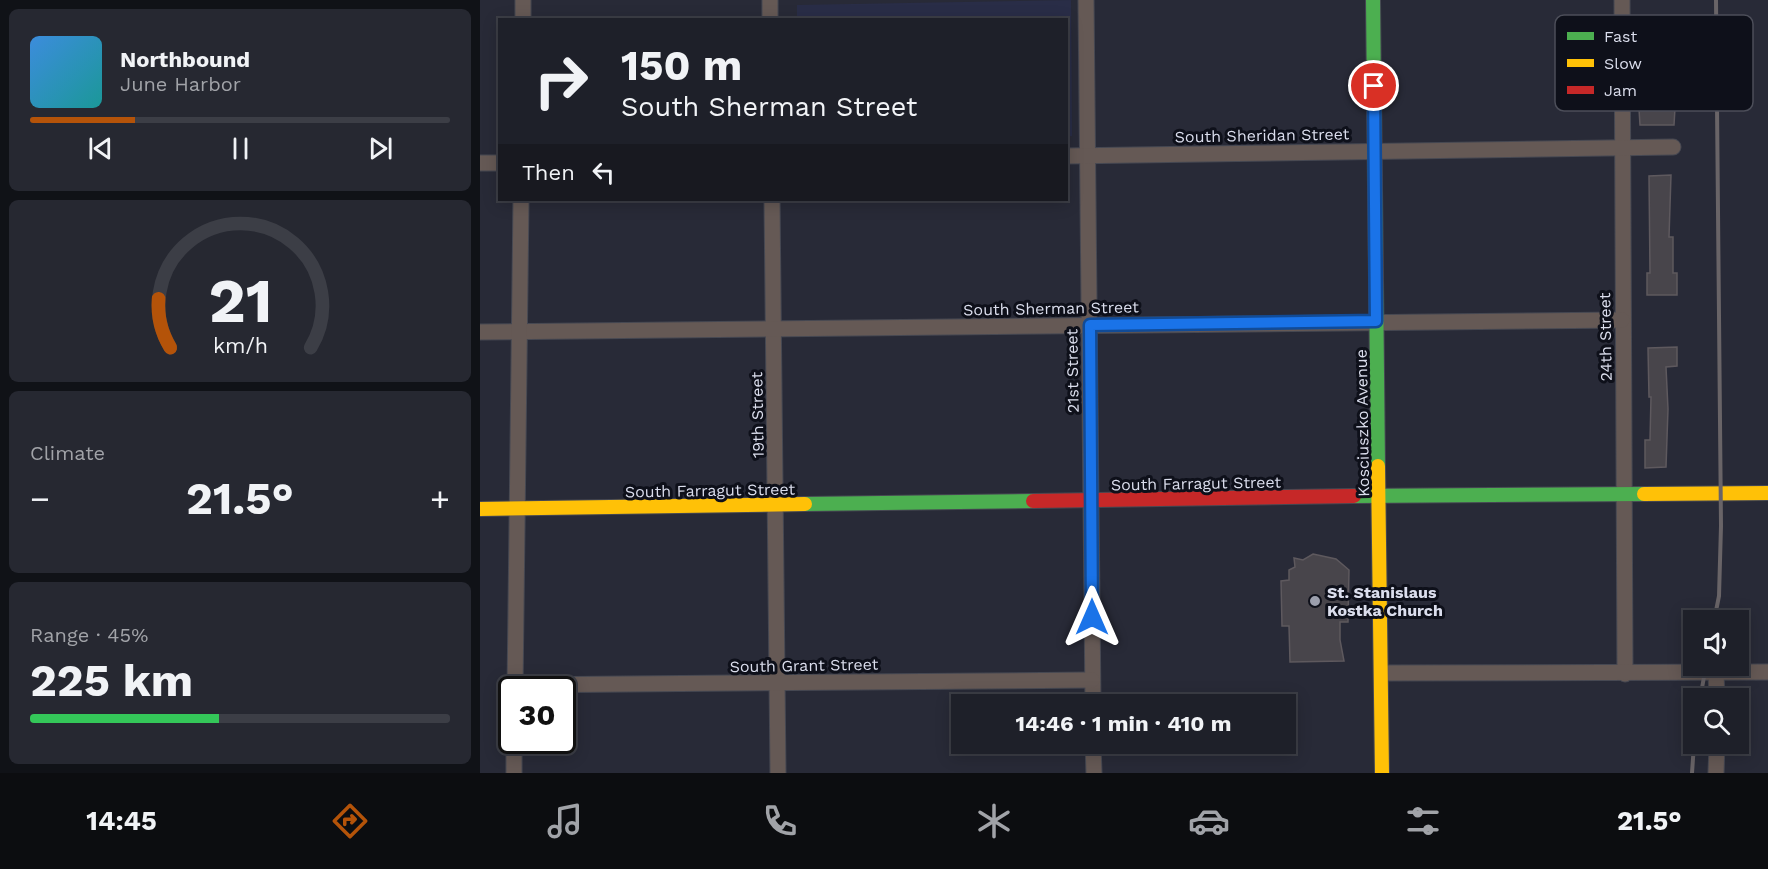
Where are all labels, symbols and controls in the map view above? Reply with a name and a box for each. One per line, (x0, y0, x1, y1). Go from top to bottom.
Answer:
legend (1555, 15, 1753, 111)
text: Fast (1604, 27, 1637, 46)
text: 150 m (621, 41, 742, 90)
icon: right (522, 42, 600, 120)
text: Northbound (120, 47, 250, 72)
text: Slow (1604, 54, 1642, 73)
pin (1348, 60, 1399, 111)
icon: arrive (1357, 69, 1390, 102)
text: June Harbor (120, 72, 241, 96)
text: Jam (1604, 81, 1637, 100)
text: South Sherman Street (621, 91, 917, 123)
street label: South Sheridan Street (1175, 124, 1350, 147)
icon: previous (84, 132, 117, 165)
icon: pause (224, 132, 257, 165)
icon: next (364, 132, 397, 165)
icon: left (587, 156, 620, 189)
text: Then (522, 160, 575, 185)
text: 21 (208, 264, 272, 337)
street label: 24th Street (1595, 292, 1616, 382)
street label: South Sherman Street (963, 297, 1139, 320)
street label: 21st Street (1062, 328, 1083, 413)
text: km/h (212, 333, 268, 358)
street label: Kosciuszko Avenue (1352, 349, 1373, 497)
street label: 19th Street (747, 371, 768, 458)
text: Climate (30, 441, 105, 465)
text: 21.5° (186, 472, 294, 525)
street label: South Farragut Street (1111, 473, 1282, 494)
text: − (30, 479, 50, 518)
text: + (430, 479, 450, 518)
street label: South Farragut Street (625, 480, 796, 501)
place label: St. Stanislaus Kostka Church (1327, 583, 1443, 620)
position arrow (1060, 585, 1124, 649)
marker: St. Stanislaus Kostka Church (1308, 594, 1322, 608)
map controls (1683, 610, 1749, 754)
button: sound (1683, 610, 1749, 676)
text: Range · 45% (30, 623, 148, 647)
text: 225 km (30, 654, 193, 707)
street label: South Grant Street (729, 655, 879, 676)
speed limit sign: 30 (498, 676, 576, 754)
button: search (1683, 688, 1749, 754)
text: 14:46 · 1 min · 410 m (1016, 711, 1232, 736)
icon: directions (329, 800, 371, 842)
icon: music (544, 800, 586, 842)
icon: phone (759, 800, 801, 842)
icon: climate (973, 800, 1015, 842)
icon: car (1188, 800, 1230, 842)
icon: filters (1402, 800, 1444, 842)
text: 14:45 (86, 805, 157, 837)
text: 21.5° (1617, 805, 1682, 837)

